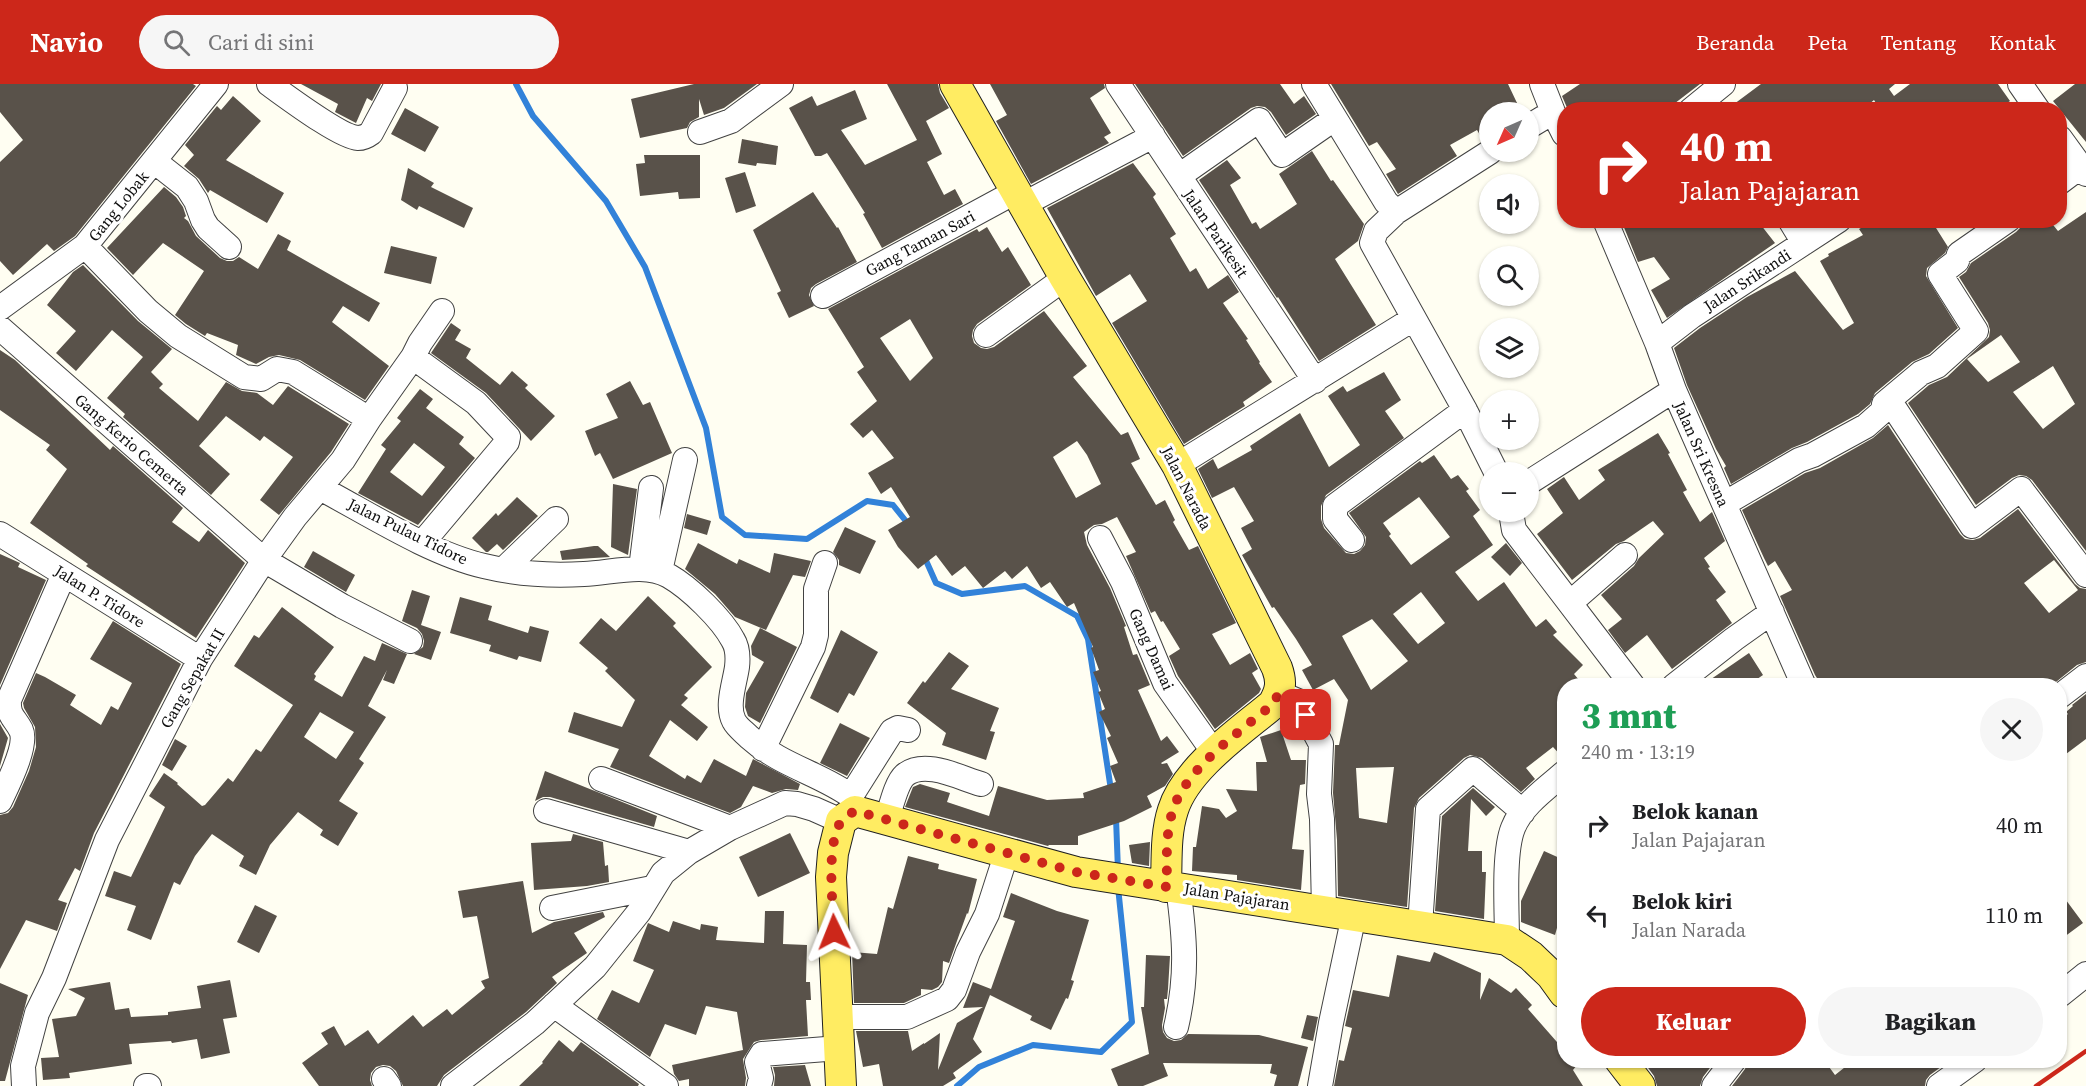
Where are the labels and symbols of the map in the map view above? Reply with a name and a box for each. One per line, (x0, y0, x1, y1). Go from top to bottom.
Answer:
north arrow (1479, 102, 1539, 162)
street label: Gang Lobak (83, 166, 153, 246)
street label: Jalan Parikesit (1178, 184, 1254, 282)
street label: Gang Taman Sari (861, 205, 979, 281)
street label: Jalan Srikandi (1698, 243, 1795, 317)
street label: Gang Kerio Cemerta (70, 388, 194, 500)
street label: Jalan Sri Kresna (1668, 397, 1735, 511)
street label: Jalan Narada (1156, 441, 1218, 534)
street label: Jalan Pulau Tidore (343, 492, 472, 570)
street label: Jalan P. Tidore (50, 559, 149, 633)
street label: Gang Damai (1124, 605, 1180, 694)
street label: Gang Sepakat II (154, 624, 230, 732)
pin (1280, 689, 1331, 740)
street label: Jalan Pajajaran (1182, 877, 1292, 915)
position arrow (802, 900, 866, 964)

